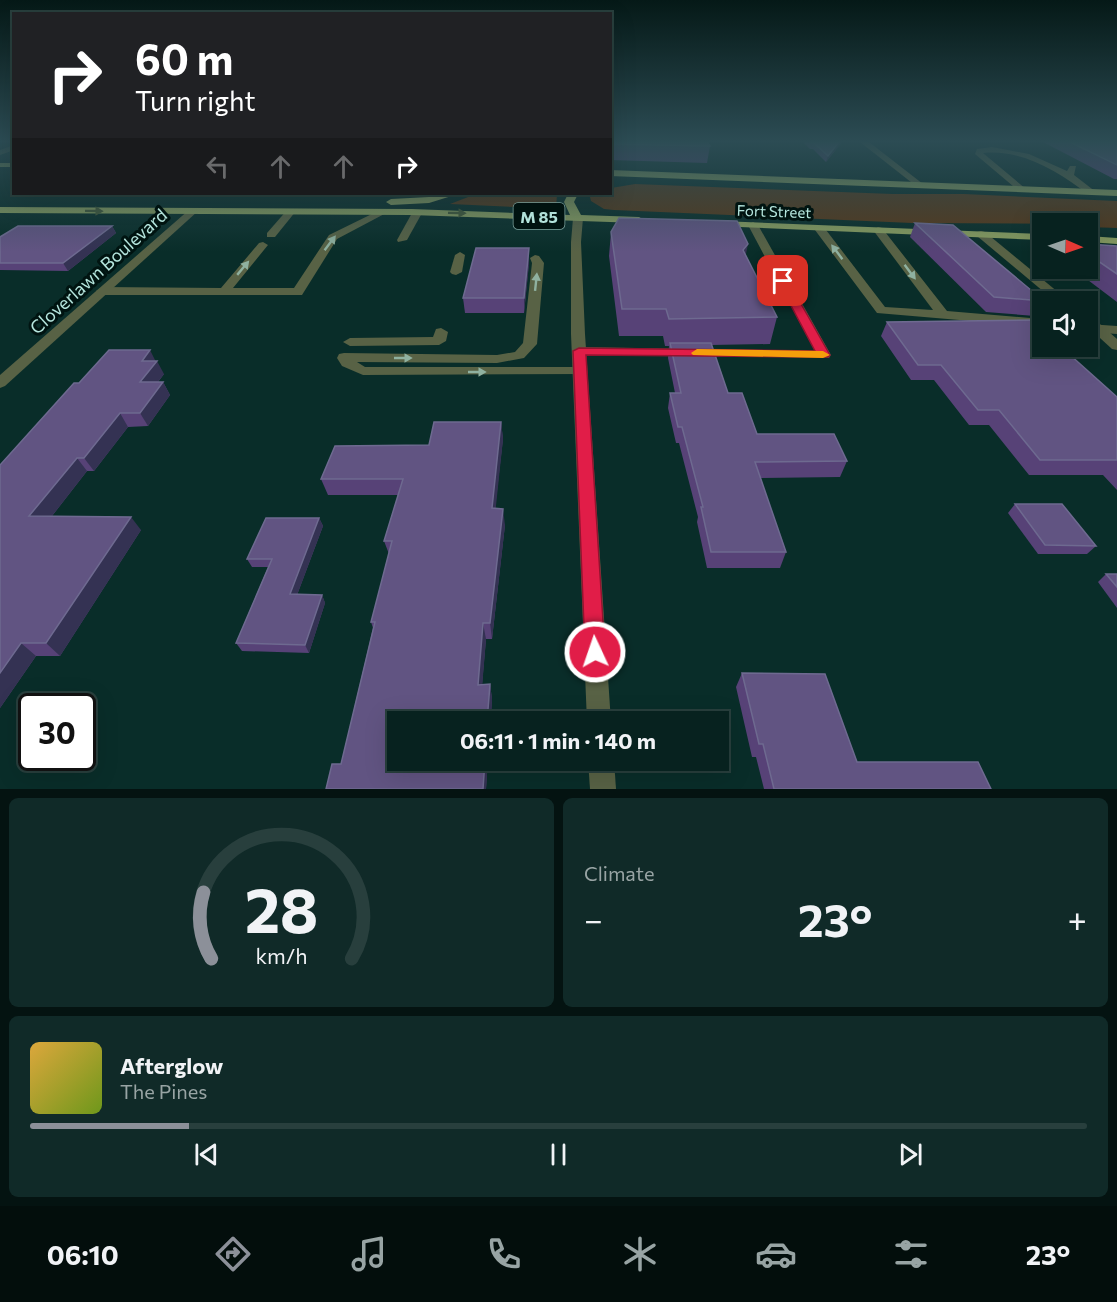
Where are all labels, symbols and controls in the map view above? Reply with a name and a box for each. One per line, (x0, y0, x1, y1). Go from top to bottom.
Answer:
text: 60 m (135, 32, 234, 84)
icon: right (36, 36, 114, 114)
text: Turn right (135, 84, 255, 117)
icon: left (201, 150, 234, 183)
icon: ahead (264, 150, 297, 183)
icon: ahead (327, 150, 360, 183)
icon: right (390, 150, 423, 183)
street label: Fort Street (736, 201, 812, 221)
road number: M 85 (514, 203, 564, 229)
street label: Cloverlawn Boulevard (25, 204, 171, 338)
one-way arrow (85, 206, 104, 215)
one-way arrow (448, 209, 467, 218)
north arrow (1032, 213, 1098, 279)
map controls (1032, 213, 1098, 357)
one-way arrow (324, 236, 336, 252)
one-way arrow (831, 245, 843, 261)
pin (757, 255, 808, 306)
one-way arrow (236, 261, 249, 276)
icon: arrive (766, 264, 799, 297)
one-way arrow (903, 264, 916, 280)
one-way arrow (531, 272, 541, 291)
button: sound (1032, 291, 1098, 357)
one-way arrow (393, 353, 412, 363)
one-way arrow (468, 367, 487, 377)
position arrow (563, 620, 627, 684)
speed limit sign: 30 (18, 693, 96, 771)
text: 06:11 · 1 min · 140 m (460, 727, 656, 754)
text: Climate (584, 861, 654, 885)
text: 28 (245, 870, 318, 946)
text: 23° (798, 891, 872, 946)
text: − (584, 898, 603, 939)
text: + (1068, 898, 1087, 939)
text: km/h (255, 943, 308, 969)
text: Afterglow (120, 1052, 223, 1079)
text: The Pines (120, 1079, 207, 1103)
icon: previous (190, 1138, 223, 1171)
icon: pause (542, 1138, 575, 1171)
icon: next (894, 1138, 927, 1171)
icon: directions (212, 1233, 254, 1275)
icon: music (348, 1233, 390, 1275)
icon: phone (483, 1233, 525, 1275)
icon: climate (619, 1233, 661, 1275)
icon: car (755, 1233, 797, 1275)
icon: filters (890, 1233, 932, 1275)
text: 06:10 (47, 1238, 119, 1271)
text: 23° (1026, 1238, 1070, 1271)

